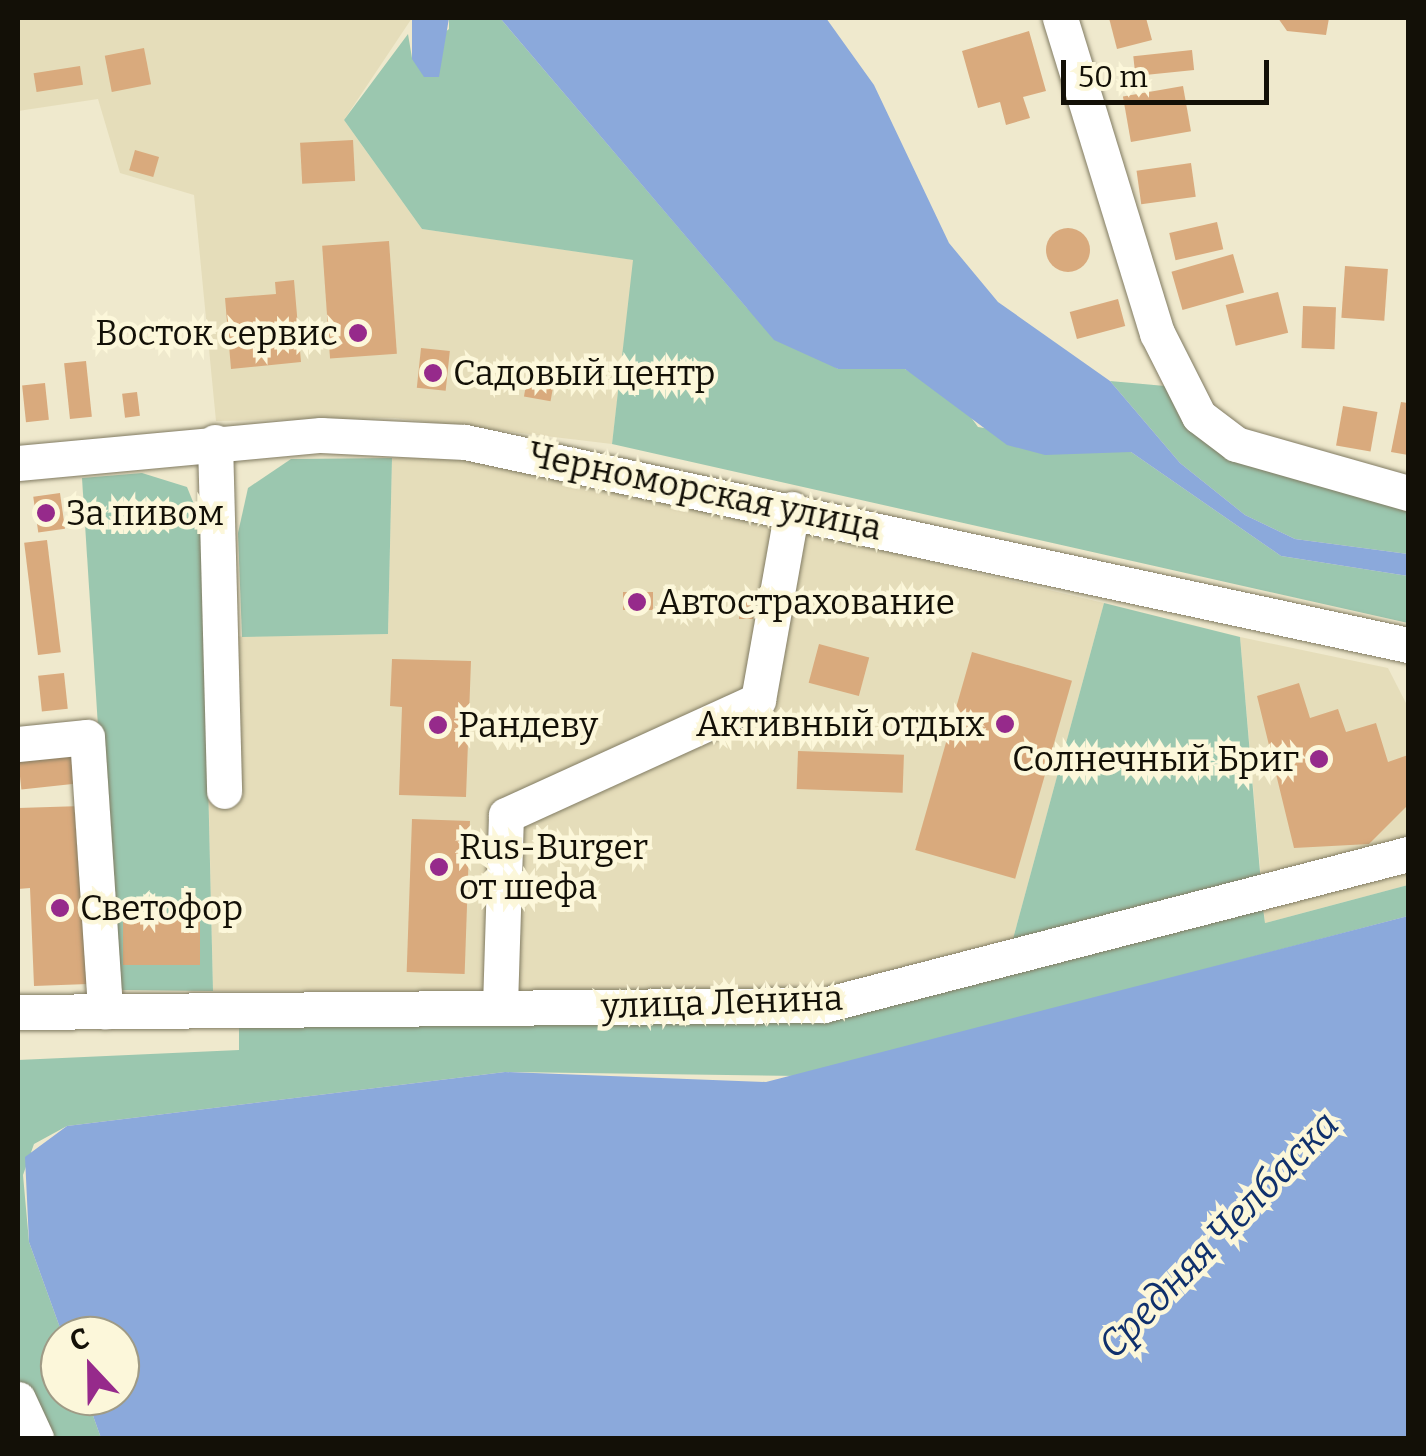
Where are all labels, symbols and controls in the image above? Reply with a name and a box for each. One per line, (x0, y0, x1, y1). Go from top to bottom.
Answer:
scale bar (1066, 40, 1274, 102)
text: 50 m (1078, 59, 1148, 95)
place label: Восток сервис (95, 312, 338, 354)
marker: Восток сервис (347, 322, 369, 344)
place label: Садовый центр (453, 352, 715, 394)
marker: Садовый центр (422, 362, 444, 384)
street label: Черноморская улица (525, 433, 885, 549)
place label: За пивом (66, 492, 224, 534)
marker: За пивом (35, 502, 57, 524)
place label: Автострахование (657, 581, 955, 623)
marker: Автострахование (626, 591, 648, 613)
place label: Активный отдых (696, 703, 985, 745)
place label: Рандеву (458, 704, 598, 746)
marker: Активный отдых (994, 713, 1016, 735)
marker: Рандеву (427, 714, 449, 736)
place label: Солнечный Бриг (1012, 738, 1299, 780)
marker: Солнечный Бриг (1308, 748, 1330, 770)
place label: Rus-Burger от шефа (459, 826, 648, 908)
marker: Rus-Burger от шефа (428, 856, 450, 878)
place label: Светофор (80, 887, 243, 929)
marker: Светофор (49, 897, 71, 919)
street label: улица Ленина (600, 977, 844, 1027)
water label: Средняя Челбаска (1090, 1102, 1348, 1368)
north arrow (40, 1316, 140, 1416)
text: С (65, 1321, 94, 1358)

